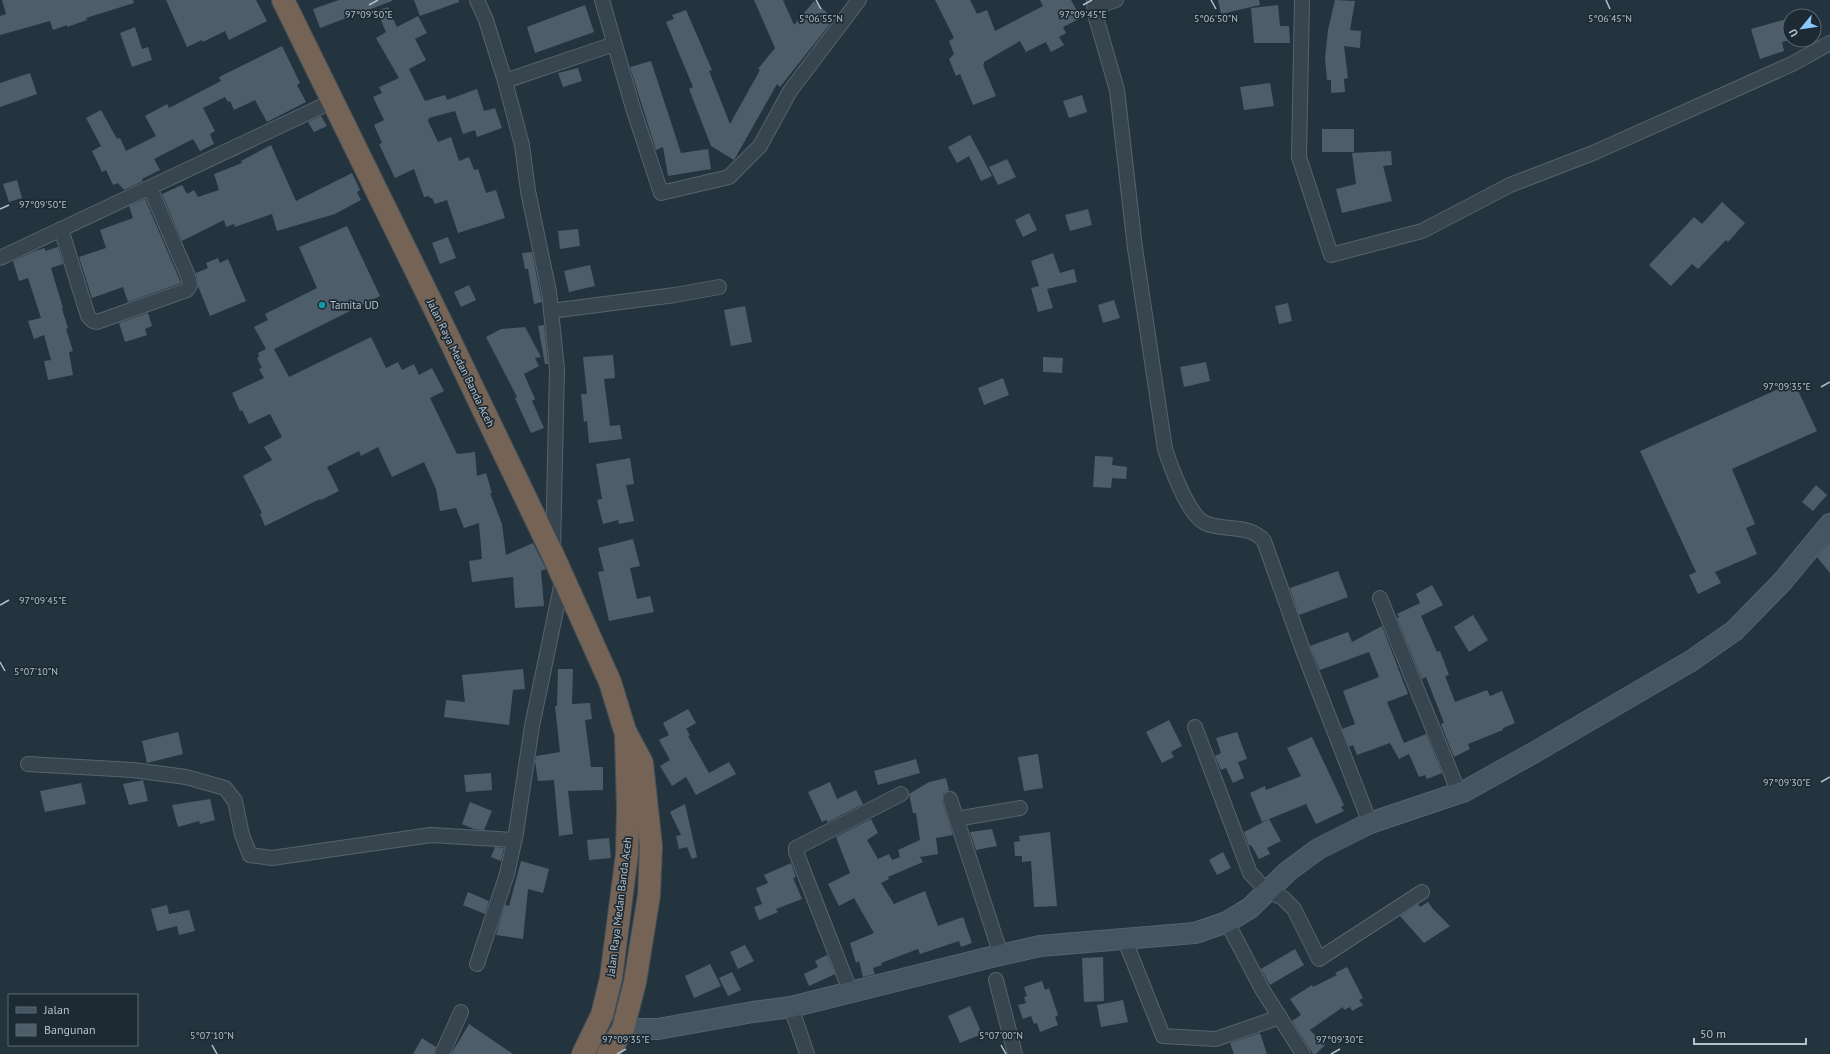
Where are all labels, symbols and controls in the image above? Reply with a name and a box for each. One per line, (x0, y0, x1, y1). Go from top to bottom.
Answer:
text: 97°09'50"E (345, 8, 393, 21)
text: 97°09'45"E (1059, 8, 1107, 21)
north arrow (1782, 8, 1822, 48)
text: 5°06'55"N (799, 12, 843, 25)
text: 5°06'50"N (1194, 12, 1238, 25)
text: 5°06'45"N (1588, 12, 1632, 25)
text: U (1785, 26, 1801, 39)
text: 97°09'50"E (19, 198, 67, 211)
street label: Jalan Raya Medan Banda Aceh (423, 296, 498, 429)
place label: Tamita UD (330, 298, 379, 312)
marker: Tamita UD (317, 300, 327, 310)
text: 97°09'35"E (1763, 380, 1811, 393)
text: 97°09'45"E (19, 594, 67, 607)
text: 5°07'10"N (14, 665, 58, 678)
text: 97°09'30"E (1763, 776, 1811, 789)
street label: Jalan Raya Medan Banda Aceh (603, 836, 635, 979)
legend (8, 994, 138, 1046)
text: Jalan (43, 1002, 69, 1017)
scale bar (1694, 1020, 1806, 1046)
text: Bangunan (44, 1022, 96, 1037)
text: 50 m (1700, 1026, 1726, 1041)
text: 5°07'10"N (190, 1029, 234, 1042)
text: 5°07'00"N (979, 1029, 1023, 1042)
text: 97°09'35"E (602, 1033, 650, 1046)
text: 97°09'30"E (1316, 1033, 1364, 1046)

